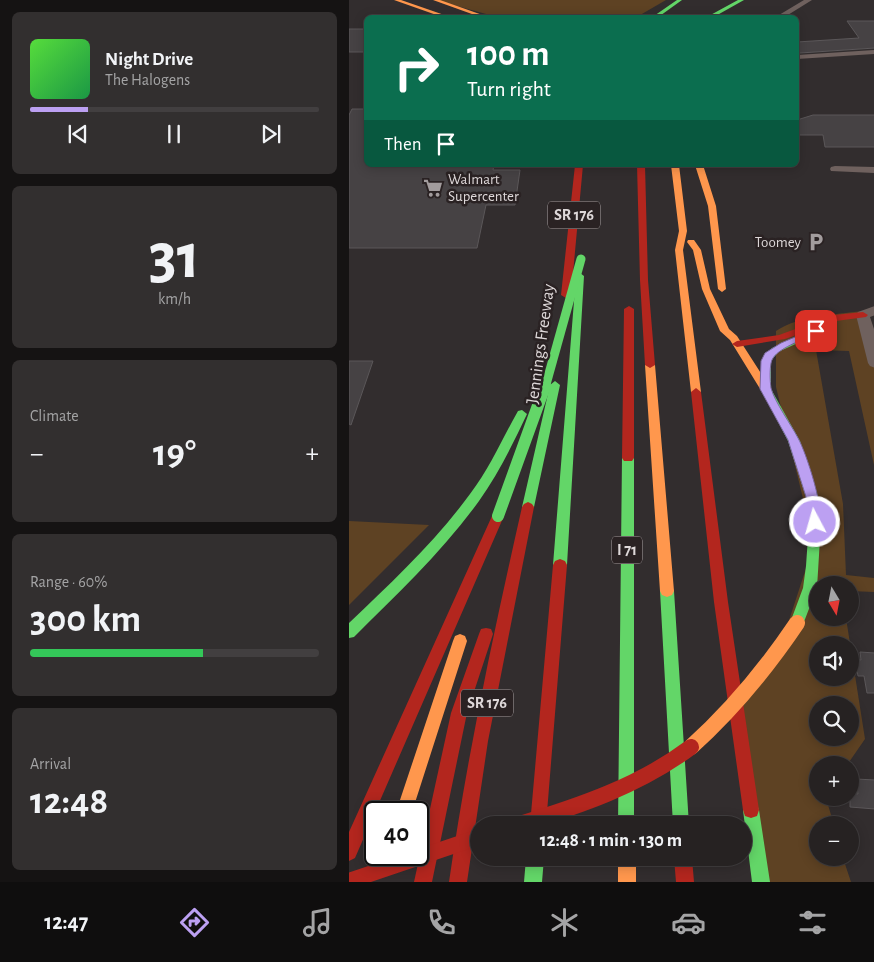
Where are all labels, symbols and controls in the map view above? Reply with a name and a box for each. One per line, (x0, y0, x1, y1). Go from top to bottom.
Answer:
icon: right (384, 35, 449, 100)
text: 100 m (467, 37, 550, 72)
text: Night Drive (105, 50, 193, 69)
text: The Halogens (105, 72, 190, 88)
text: Turn right (467, 78, 551, 100)
icon: previous (64, 120, 92, 148)
icon: pause (160, 120, 188, 148)
icon: next (257, 120, 285, 148)
icon: arrive (432, 130, 460, 158)
text: Then (384, 135, 422, 154)
place label: Walmart Supercenter (448, 172, 519, 204)
supermarket icon: Walmart Supercenter (422, 177, 444, 199)
road number: SR 176 (548, 202, 600, 228)
text: 31 (149, 225, 200, 290)
parking icon: Toomey (805, 231, 827, 253)
place label: Toomey (755, 235, 802, 250)
street label: Jennings Freeway (524, 282, 558, 405)
text: km/h (158, 291, 191, 307)
pin (795, 310, 837, 352)
icon: arrive (802, 317, 830, 345)
text: Climate (30, 408, 79, 424)
text: 19° (153, 435, 196, 473)
text: − (30, 440, 43, 468)
text: + (306, 440, 319, 468)
position arrow (788, 495, 840, 547)
road number: I 71 (612, 536, 642, 564)
text: Range · 60% (30, 574, 107, 590)
north arrow (809, 576, 859, 626)
map controls (809, 576, 859, 866)
text: 300 km (30, 601, 141, 639)
button: sound (809, 636, 859, 686)
road number: SR 176 (461, 690, 513, 716)
button: search (809, 696, 859, 746)
text: Arrival (30, 756, 71, 772)
button: + (809, 756, 859, 806)
text: 12:48 (30, 783, 108, 821)
speed limit sign: 40 (364, 801, 429, 866)
button: − (809, 816, 859, 866)
text: 12:48 · 1 min · 130 m (540, 831, 682, 850)
icon: directions (177, 905, 212, 940)
icon: music (300, 905, 335, 940)
icon: phone (424, 905, 459, 940)
icon: climate (547, 905, 582, 940)
icon: car (671, 905, 706, 940)
icon: filters (795, 905, 830, 940)
text: 12:47 (44, 911, 88, 933)

